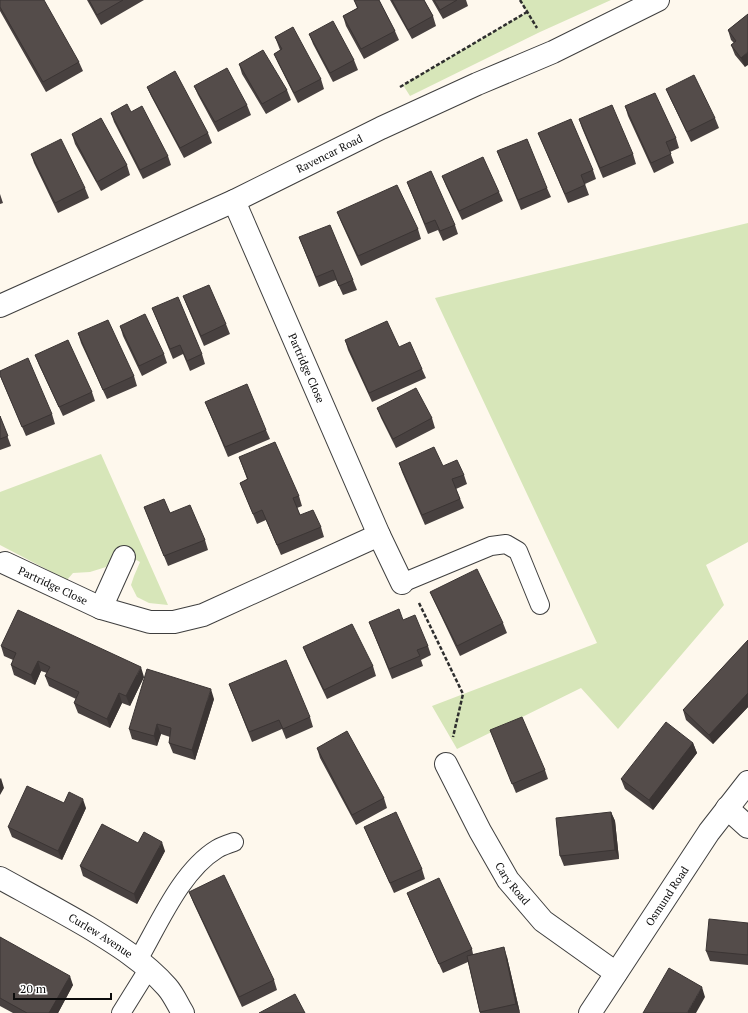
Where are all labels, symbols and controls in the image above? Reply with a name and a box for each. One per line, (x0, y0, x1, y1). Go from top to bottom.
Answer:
street label: Ravencar Road (294, 131, 365, 176)
street label: Partridge Close (285, 331, 328, 406)
street label: Partridge Close (16, 563, 90, 608)
street label: Cary Road (492, 860, 533, 908)
street label: Osmund Road (642, 863, 692, 929)
street label: Curlew Avenue (66, 910, 136, 961)
scale bar (14, 975, 111, 1001)
text: 20 m (20, 981, 47, 996)

